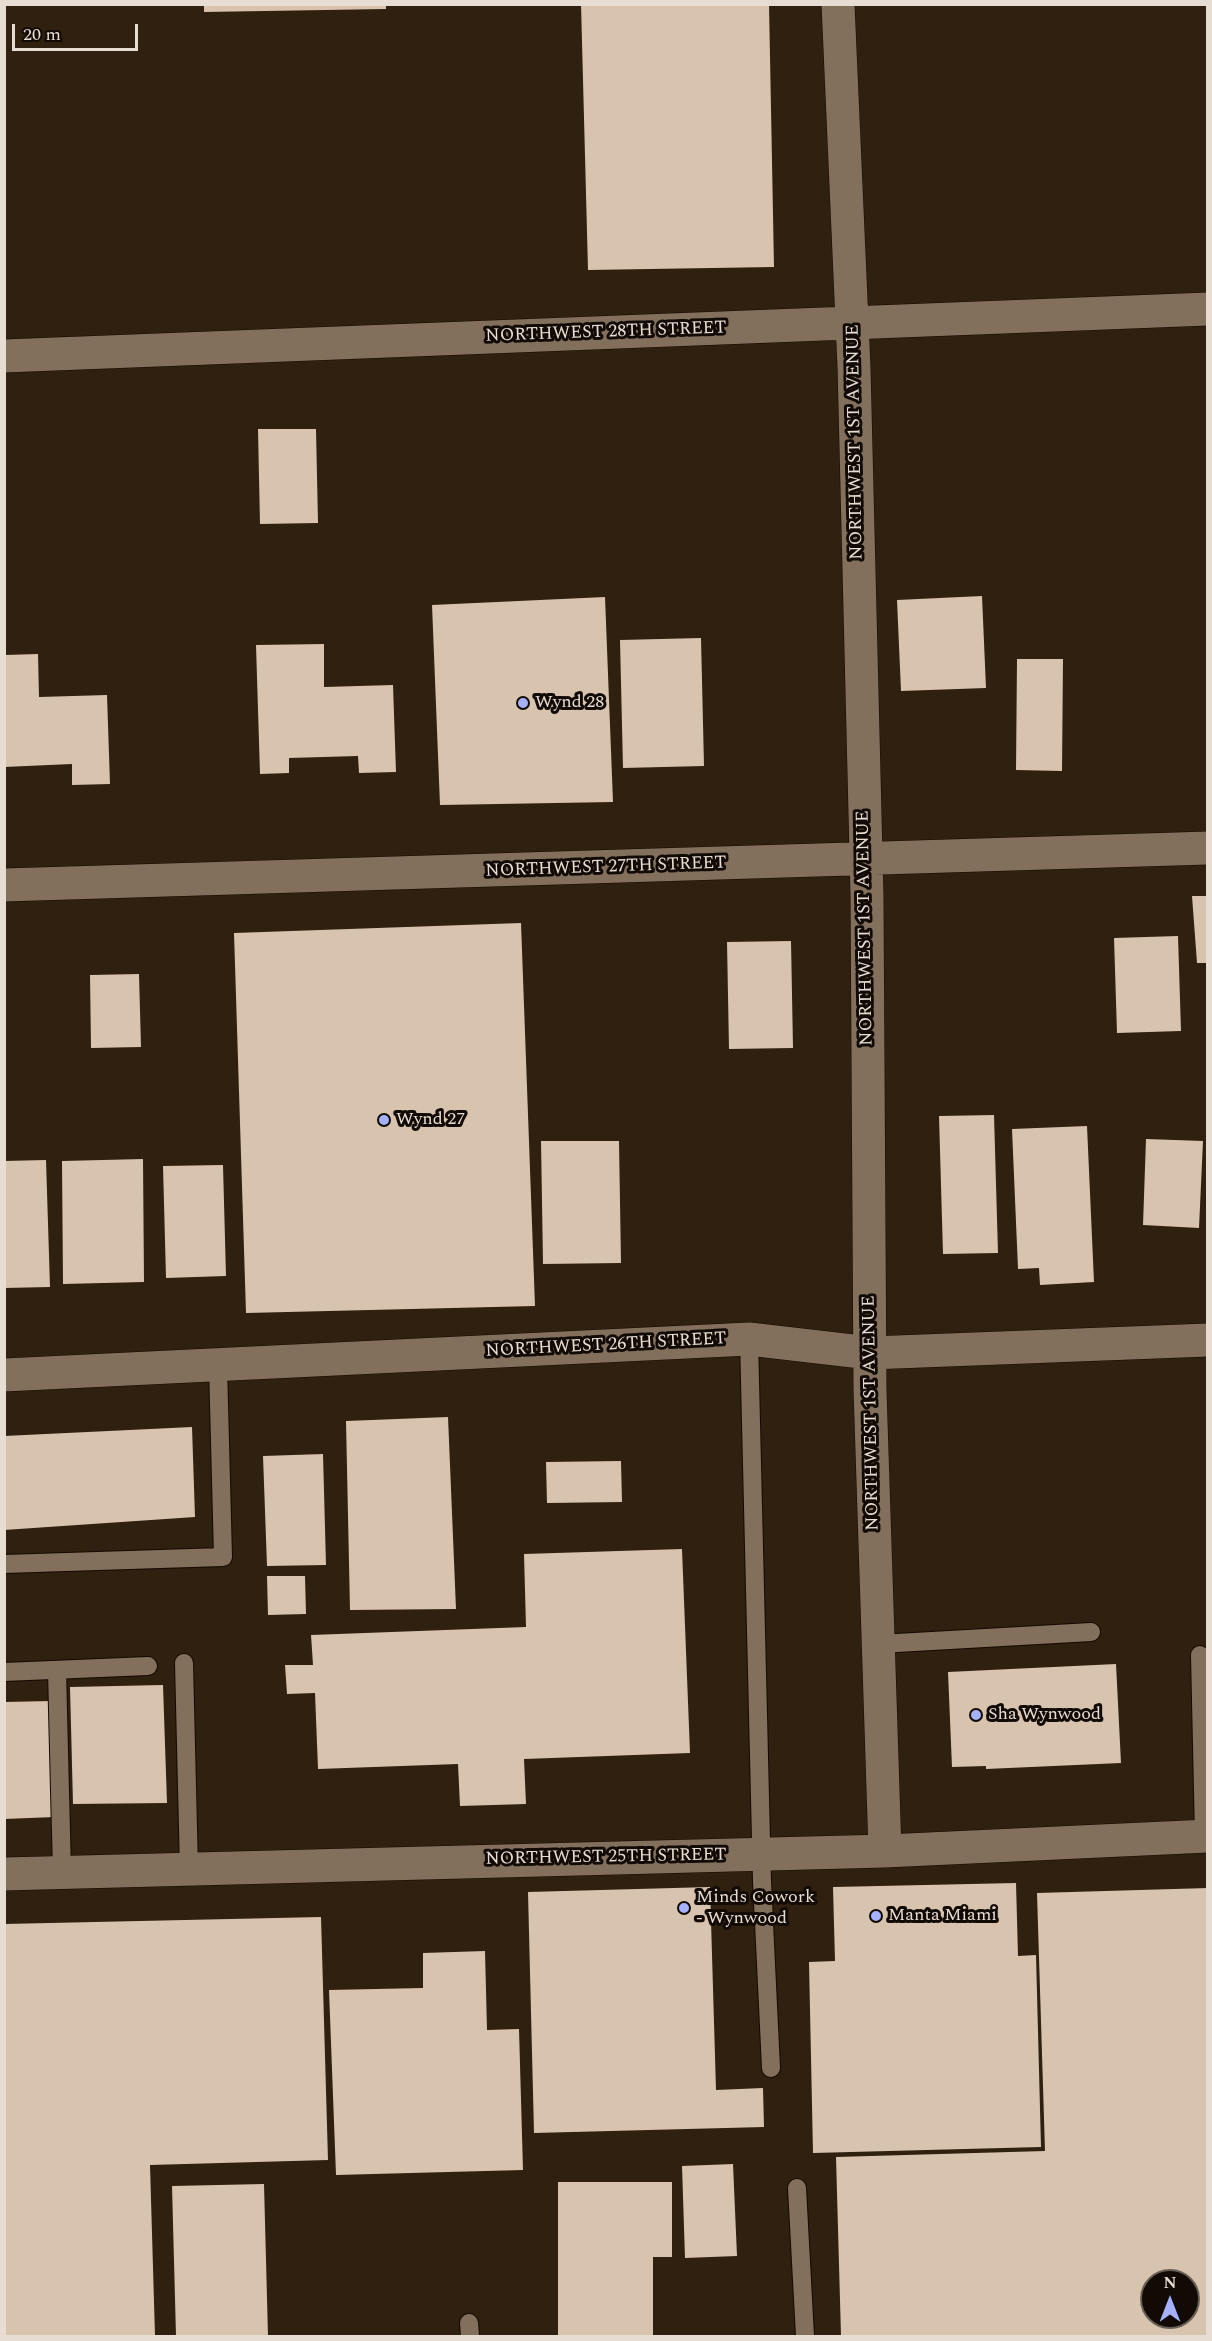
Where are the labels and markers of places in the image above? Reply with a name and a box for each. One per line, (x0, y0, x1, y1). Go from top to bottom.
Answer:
place label: Wynd 28 (535, 692, 604, 714)
marker: Wynd 28 (516, 696, 530, 710)
place label: Wynd 27 (396, 1109, 465, 1131)
marker: Wynd 27 (377, 1113, 391, 1127)
place label: Sha Wynwood (988, 1704, 1101, 1726)
marker: Sha Wynwood (969, 1708, 983, 1722)
place label: Minds Cowork - Wynwood (696, 1887, 815, 1930)
marker: Minds Cowork - Wynwood (677, 1901, 691, 1915)
place label: Manta Miami (888, 1905, 997, 1927)
marker: Manta Miami (869, 1909, 883, 1923)

